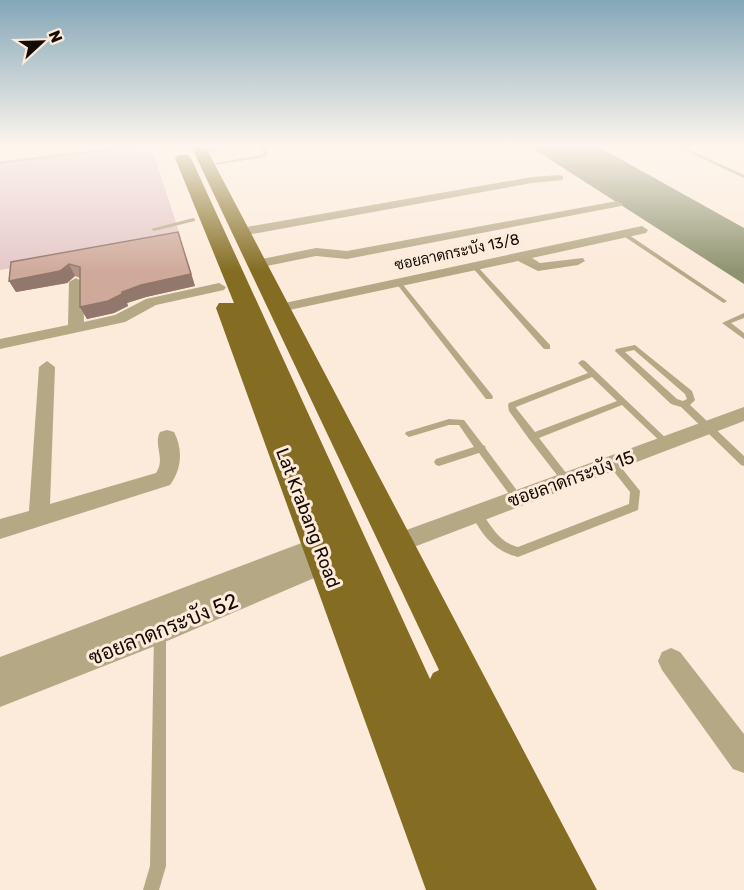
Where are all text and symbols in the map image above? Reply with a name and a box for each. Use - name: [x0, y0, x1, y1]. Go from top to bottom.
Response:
- north arrow: [12, 12, 72, 72]
- text: N: [44, 28, 66, 45]
- street label: ซอยลาดกระบัง 13/8: [393, 230, 521, 274]
- street label: Lat Krabang Road: [271, 445, 345, 591]
- street label: ซอยลาดกระบัง 15: [505, 446, 637, 512]
- street label: ซอยลาดกระบัง 52: [85, 588, 241, 670]

